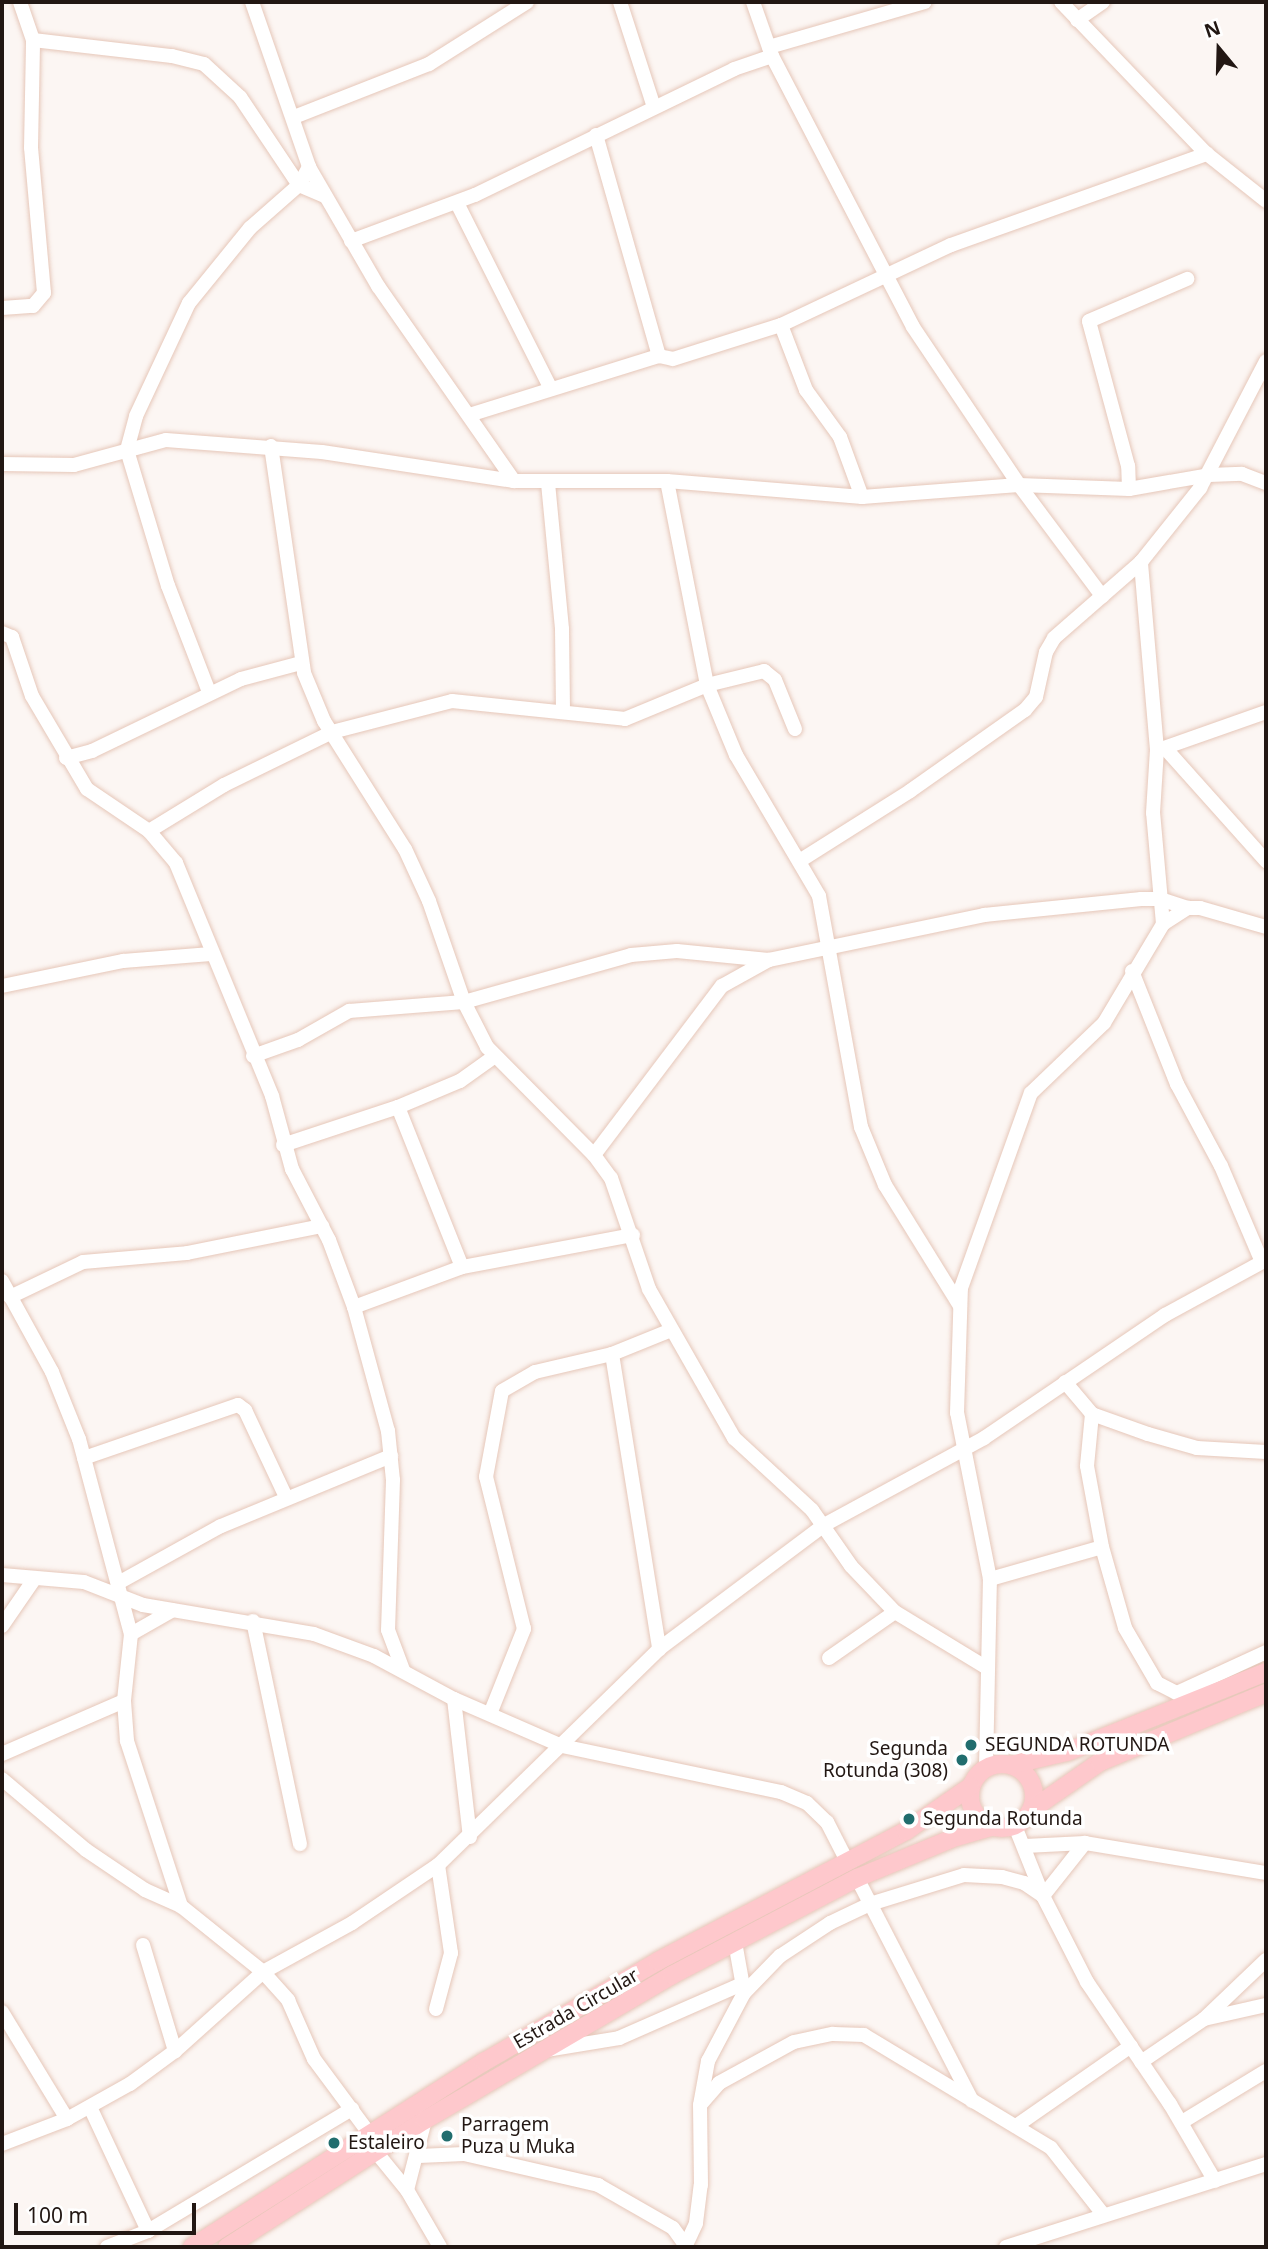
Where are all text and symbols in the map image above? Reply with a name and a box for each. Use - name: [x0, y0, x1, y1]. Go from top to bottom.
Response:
- north arrow: [1184, 14, 1254, 84]
- text: N: [1201, 14, 1224, 44]
- place label: SEGUNDA ROTUNDA: [985, 1734, 1169, 1756]
- marker: SEGUNDA ROTUNDA: [963, 1737, 979, 1753]
- place label: Segunda Rotunda (308): [823, 1738, 948, 1782]
- marker: Segunda Rotunda (308): [954, 1752, 970, 1768]
- place label: Segunda Rotunda: [923, 1808, 1083, 1830]
- marker: Segunda Rotunda: [901, 1811, 917, 1827]
- street label: Estrada Circular: [509, 1964, 643, 2054]
- place label: Parragem Puza u Muka: [461, 2114, 575, 2158]
- marker: Parragem Puza u Muka: [439, 2128, 455, 2144]
- place label: Estaleiro: [348, 2132, 425, 2154]
- marker: Estaleiro: [326, 2135, 342, 2151]
- scale bar: [18, 2190, 200, 2234]
- text: 100 m: [27, 2201, 88, 2229]

